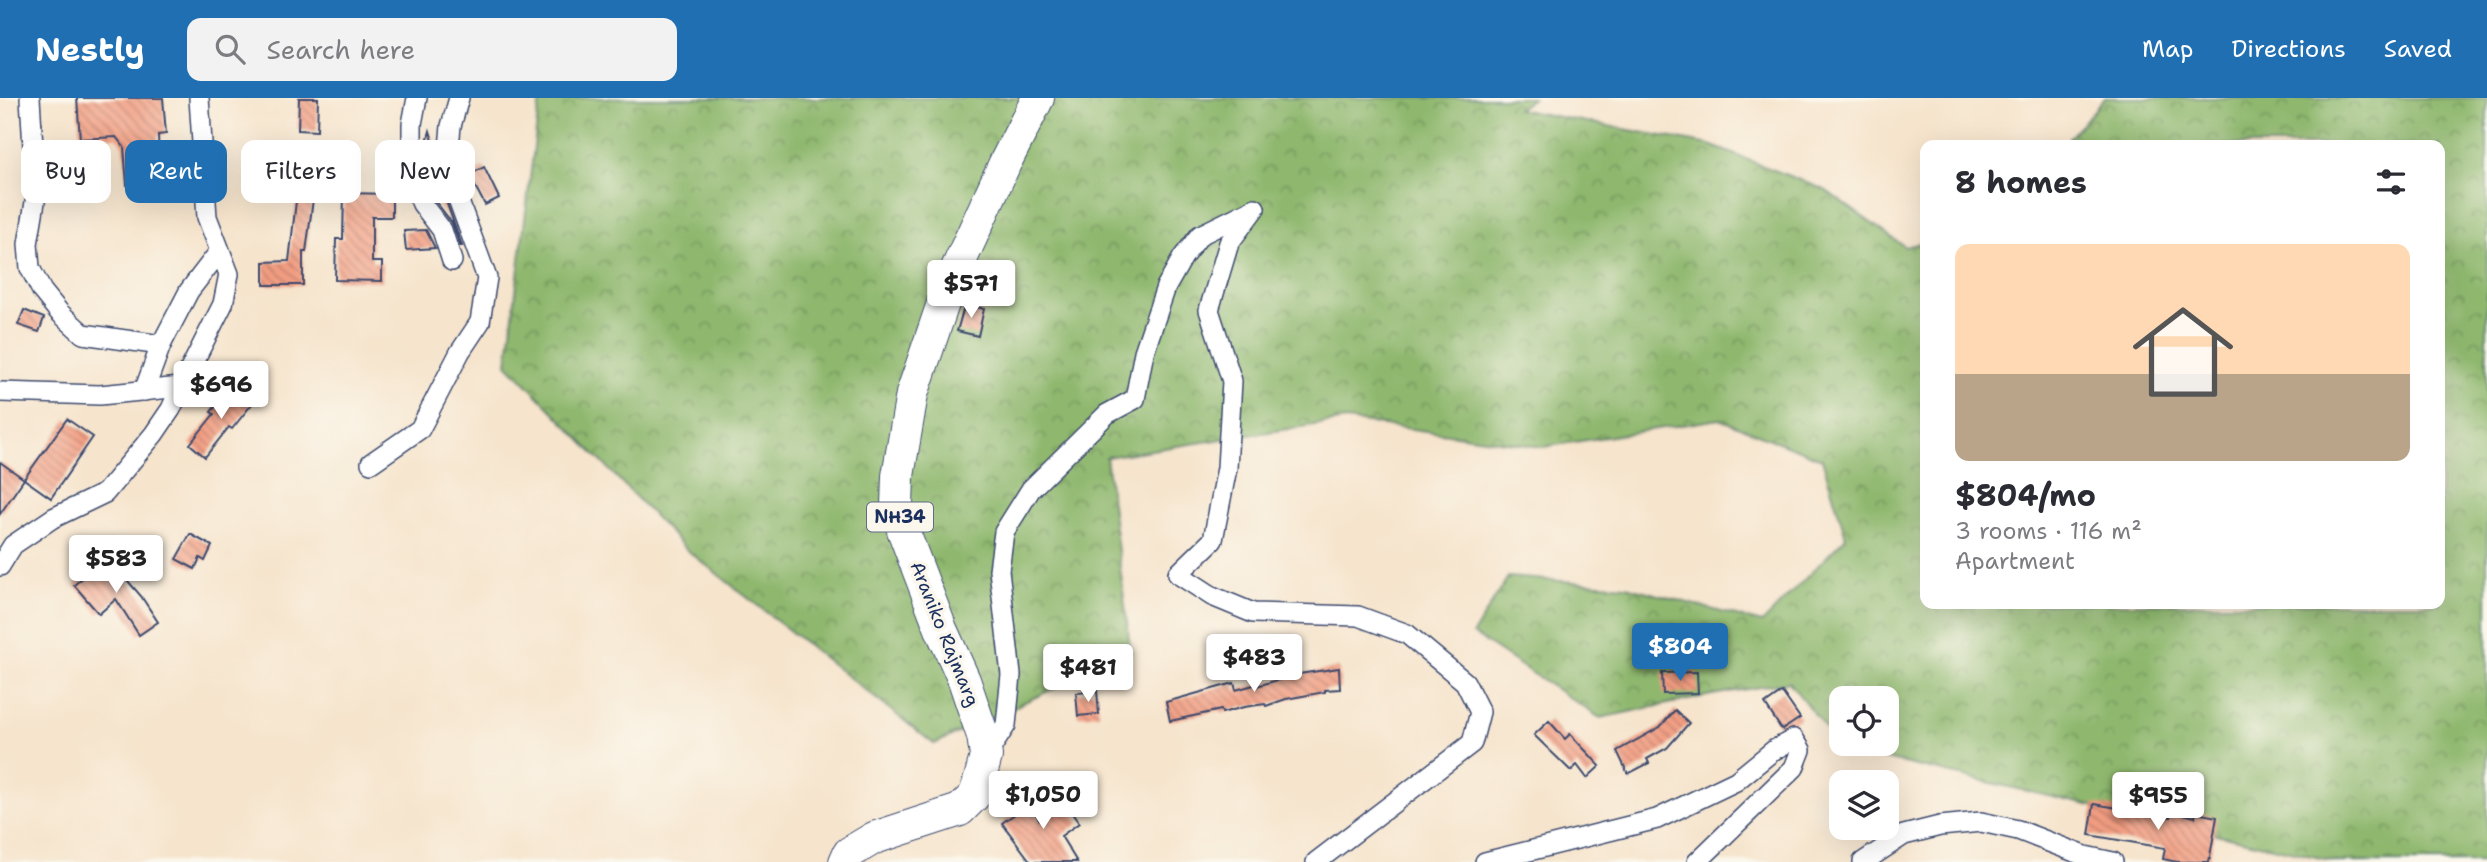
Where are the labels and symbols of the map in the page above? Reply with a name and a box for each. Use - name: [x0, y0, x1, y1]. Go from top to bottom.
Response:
- pin: $571: [930, 260, 1012, 320]
- pin: $696: [180, 362, 262, 421]
- road number: NH34: [867, 502, 933, 531]
- pin: $583: [75, 536, 157, 595]
- street label: Araniko Rajmarg: [904, 558, 986, 710]
- pin: $804: [1639, 624, 1721, 683]
- pin: $483: [1213, 634, 1295, 694]
- pin: $481: [1047, 644, 1129, 704]
- pin: $1,050: [986, 772, 1100, 831]
- pin: $955: [2117, 772, 2199, 832]

